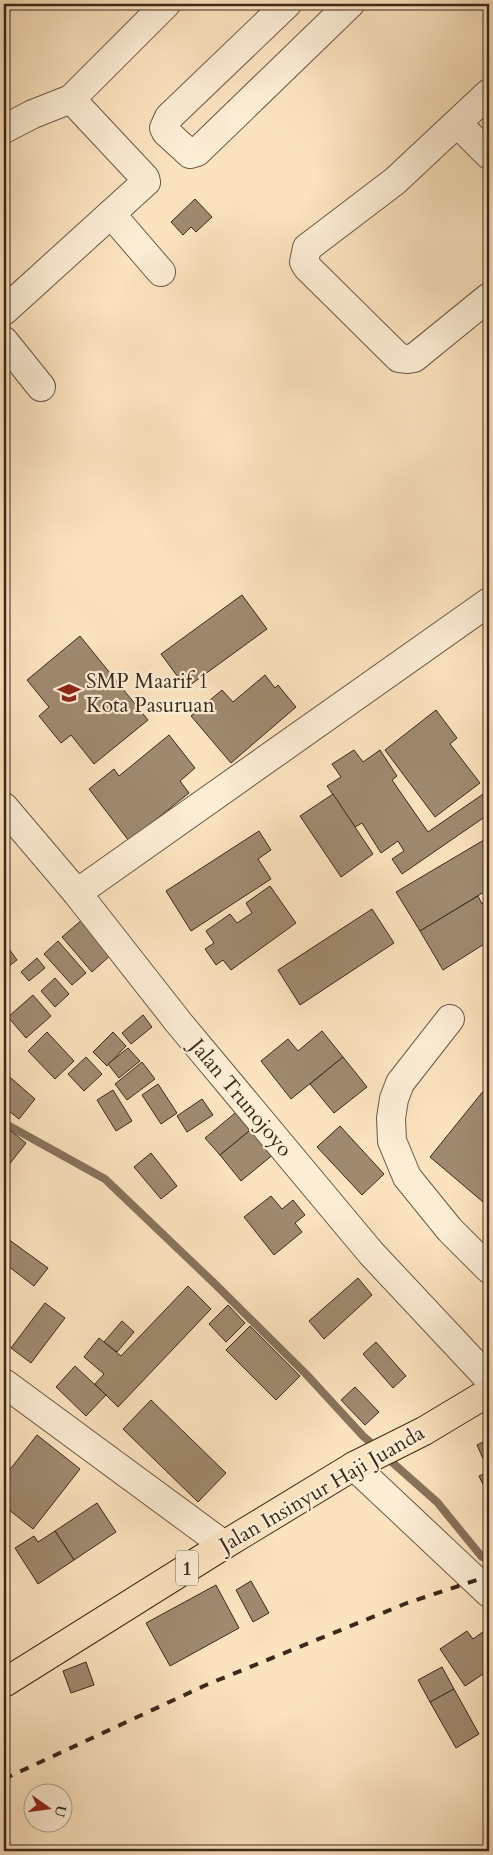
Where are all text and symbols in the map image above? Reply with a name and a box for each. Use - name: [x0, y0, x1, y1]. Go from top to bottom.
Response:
- place label: SMP Maarif 1 Kota Pasuruan: [86, 667, 215, 720]
- school or university icon: SMP Maarif 1 Kota Pasuruan: [56, 680, 82, 706]
- street label: Jalan Trunojoyo: [181, 1031, 299, 1163]
- street label: Jalan Insinyur Haji Juanda: [212, 1418, 430, 1561]
- road number: 1: [176, 1550, 198, 1586]
- north arrow: [22, 1782, 72, 1832]
- text: U: [49, 1803, 71, 1819]

